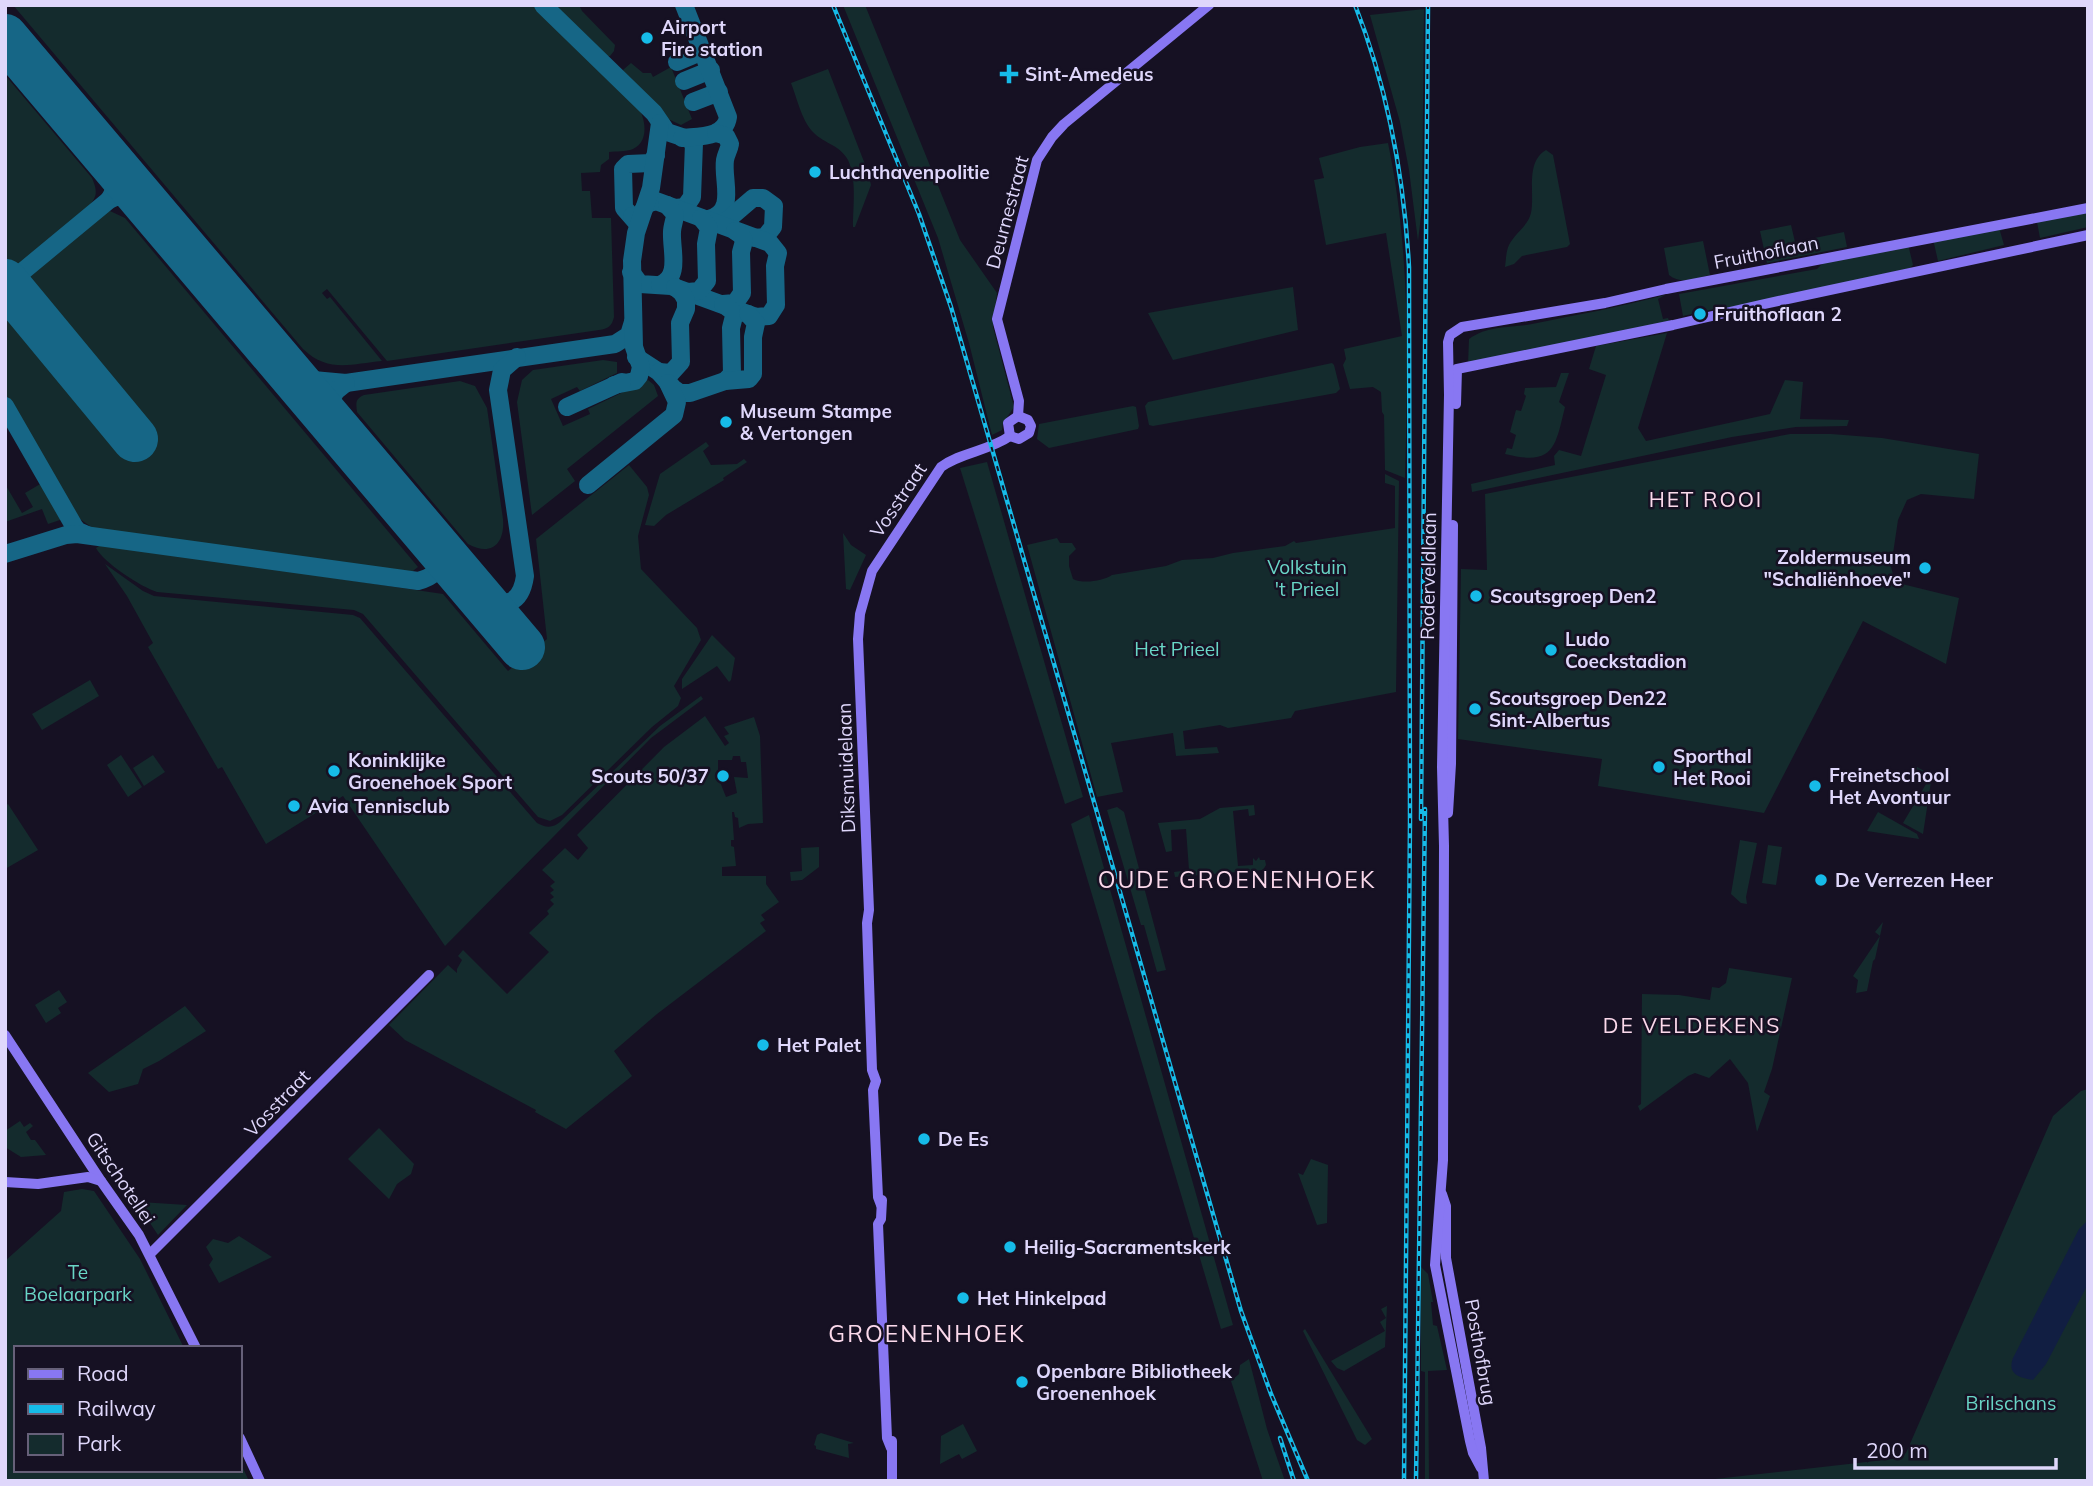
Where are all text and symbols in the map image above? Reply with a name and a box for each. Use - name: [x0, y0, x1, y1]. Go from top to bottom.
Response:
- place label: Airport Fire station: [661, 15, 763, 61]
- marker: Airport Fire station: [639, 30, 655, 46]
- place label: Sint-Amedeus: [1025, 62, 1154, 86]
- marker: Sint-Amedeus: [999, 64, 1019, 84]
- street label: Deurnestraat: [980, 152, 1034, 271]
- place label: Luchthavenpolitie: [829, 160, 990, 184]
- marker: Luchthavenpolitie: [807, 164, 823, 180]
- street label: Fruithoflaan: [1712, 230, 1820, 274]
- place label: Fruithoflaan 2: [1714, 302, 1842, 326]
- marker: Fruithoflaan 2: [1692, 306, 1708, 322]
- place label: Museum Stampe & Vertongen: [740, 399, 892, 445]
- marker: Museum Stampe & Vertongen: [718, 414, 734, 430]
- street label: Vosstraat: [864, 458, 932, 542]
- district label: HET ROOI: [1649, 486, 1763, 512]
- street label: Roderveldlaan: [1415, 512, 1441, 640]
- place label: Zoldermuseum "Schaliënhoeve": [1764, 545, 1911, 591]
- park label: Volkstuin 't Prieel: [1267, 555, 1347, 601]
- marker: Zoldermuseum "Schaliënhoeve": [1917, 560, 1933, 576]
- place label: Scoutsgroep Den2: [1490, 584, 1656, 608]
- marker: Scoutsgroep Den2: [1468, 588, 1484, 604]
- place label: Ludo Coeckstadion: [1565, 627, 1687, 673]
- park label: Het Prieel: [1134, 637, 1220, 661]
- marker: Ludo Coeckstadion: [1543, 642, 1559, 658]
- place label: Scoutsgroep Den22 Sint-Albertus: [1489, 686, 1667, 732]
- marker: Scoutsgroep Den22 Sint-Albertus: [1467, 701, 1483, 717]
- street label: Diksmuidelaan: [832, 703, 860, 833]
- place label: Sporthal Het Rooi: [1673, 744, 1752, 790]
- place label: Koninklijke Groenehoek Sport: [348, 748, 512, 794]
- marker: Sporthal Het Rooi: [1651, 759, 1667, 775]
- marker: Koninklijke Groenehoek Sport: [326, 763, 342, 779]
- place label: Freinetschool Het Avontuur: [1829, 763, 1951, 809]
- place label: Scouts 50/37: [591, 764, 709, 788]
- marker: Scouts 50/37: [715, 768, 731, 784]
- marker: Freinetschool Het Avontuur: [1807, 778, 1823, 794]
- place label: Avia Tennisclub: [308, 794, 450, 818]
- marker: Avia Tennisclub: [286, 798, 302, 814]
- district label: OUDE GROENENHOEK: [1098, 865, 1376, 894]
- place label: De Verrezen Heer: [1835, 868, 1993, 892]
- marker: De Verrezen Heer: [1813, 872, 1829, 888]
- district label: DE VELDEKENS: [1603, 1012, 1781, 1038]
- place label: Het Palet: [777, 1033, 861, 1057]
- marker: Het Palet: [755, 1037, 771, 1053]
- street label: Vosstraat: [239, 1064, 315, 1142]
- street label: Gitschotellei: [81, 1127, 161, 1229]
- place label: De Es: [938, 1127, 989, 1151]
- marker: De Es: [916, 1131, 932, 1147]
- place label: Heilig-Sacramentskerk: [1024, 1235, 1231, 1259]
- marker: Heilig-Sacramentskerk: [1002, 1239, 1018, 1255]
- park label: Te Boelaarpark: [24, 1260, 132, 1306]
- place label: Het Hinkelpad: [977, 1286, 1107, 1310]
- marker: Het Hinkelpad: [955, 1290, 971, 1306]
- street label: Posthofbrug: [1460, 1297, 1502, 1407]
- district label: GROENENHOEK: [828, 1319, 1026, 1348]
- legend: [14, 1346, 242, 1472]
- place label: Openbare Bibliotheek Groenenhoek: [1036, 1359, 1232, 1405]
- text: Road: [77, 1360, 128, 1386]
- marker: Openbare Bibliotheek Groenenhoek: [1014, 1374, 1030, 1390]
- park label: Brilschans: [1966, 1391, 2056, 1415]
- text: Railway: [77, 1395, 156, 1421]
- scale bar: [1855, 1426, 2056, 1470]
- text: Park: [77, 1430, 121, 1456]
- text: 200 m: [1866, 1437, 1928, 1463]

